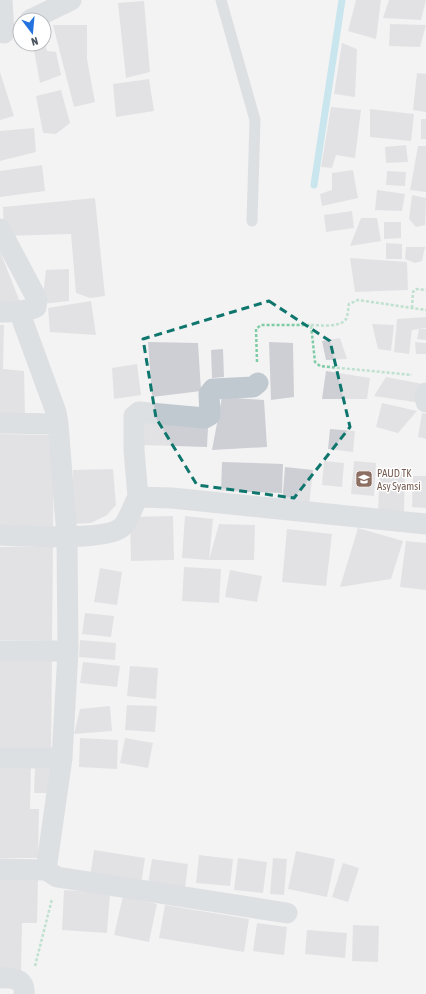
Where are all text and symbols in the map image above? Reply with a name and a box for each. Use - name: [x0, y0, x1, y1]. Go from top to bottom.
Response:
- north arrow: [12, 12, 52, 52]
- text: N: [30, 35, 40, 48]
- place label: PAUD TK Asy Syamsi: [377, 467, 421, 492]
- school or university icon: PAUD TK Asy Syamsi: [354, 469, 374, 489]

